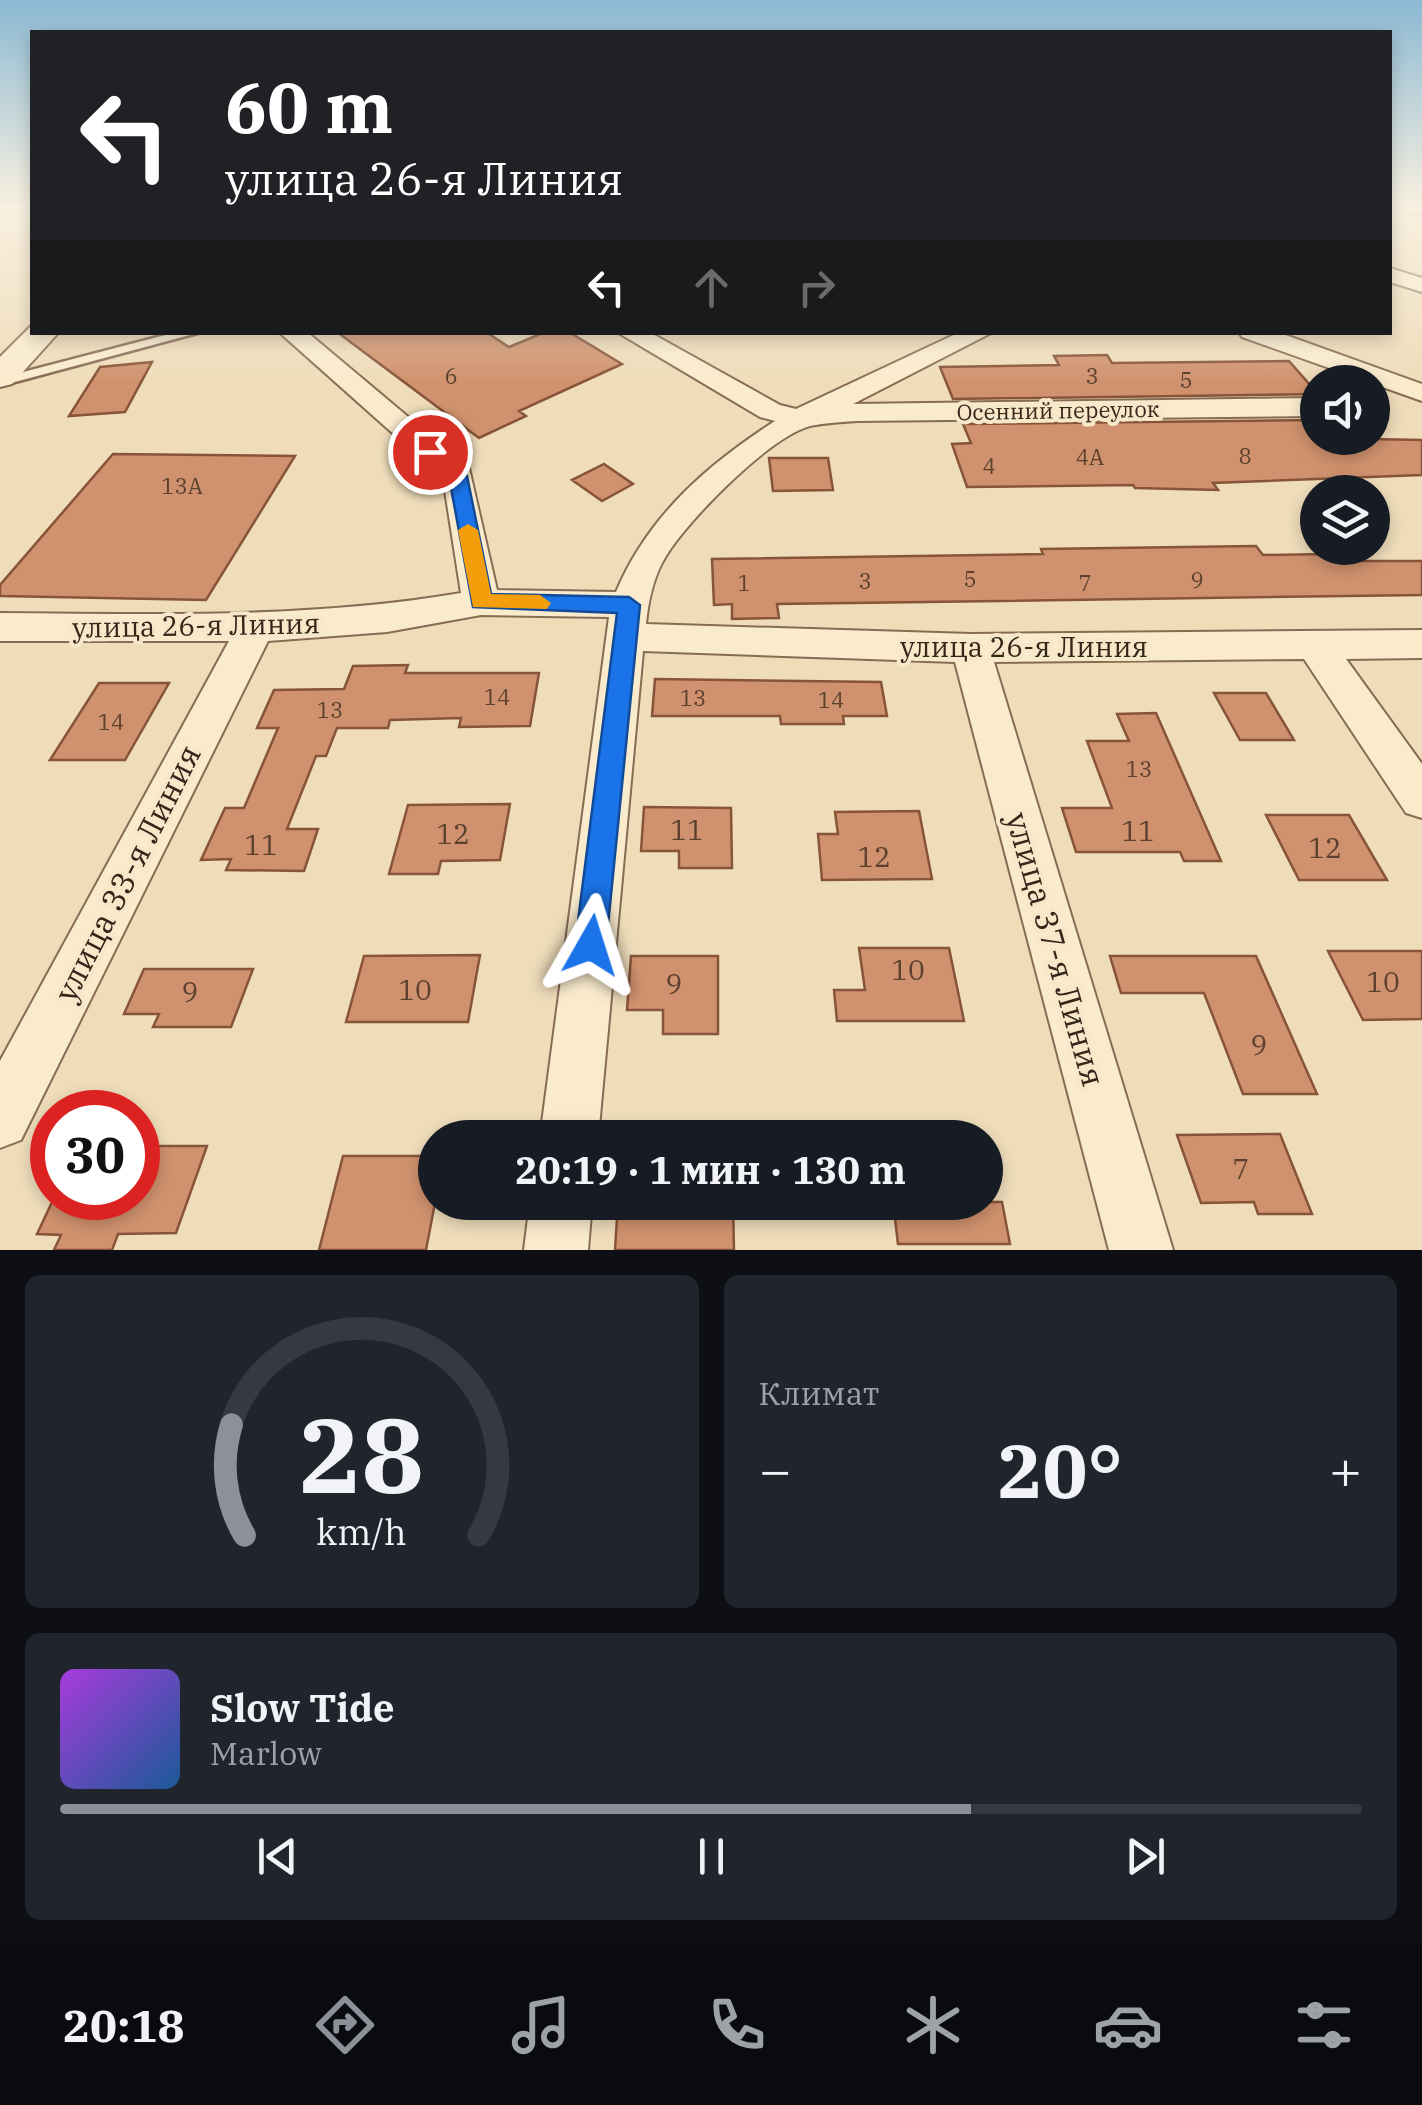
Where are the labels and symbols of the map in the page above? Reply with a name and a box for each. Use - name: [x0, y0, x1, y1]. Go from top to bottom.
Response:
- house number: 6: [444, 361, 458, 390]
- house number: 3: [1085, 361, 1099, 390]
- house number: 5: [1179, 365, 1193, 394]
- street label: Осенний переулок: [956, 394, 1160, 426]
- pin: [388, 410, 473, 495]
- house number: 8: [1238, 441, 1252, 470]
- house number: 4А: [1076, 442, 1104, 471]
- house number: 4: [982, 451, 996, 480]
- house number: 13А: [161, 471, 203, 500]
- house number: 5: [963, 564, 977, 593]
- house number: 9: [1190, 565, 1204, 594]
- house number: 3: [858, 566, 872, 595]
- house number: 1: [737, 568, 751, 597]
- house number: 7: [1078, 568, 1092, 597]
- street label: улица 26-я Линия: [72, 604, 320, 646]
- street label: улица 26-я Линия: [900, 628, 1148, 665]
- house number: 14: [484, 682, 510, 711]
- house number: 13: [680, 683, 706, 712]
- house number: 14: [818, 685, 844, 714]
- house number: 13: [317, 695, 343, 724]
- house number: 14: [98, 707, 124, 736]
- street label: улица 33-я Линия: [44, 737, 210, 1009]
- house number: 13: [1126, 754, 1152, 783]
- street label: улица 37-я Линия: [997, 807, 1115, 1091]
- house number: 11: [670, 811, 704, 848]
- house number: 11: [1121, 812, 1155, 849]
- house number: 12: [436, 815, 470, 852]
- house number: 11: [244, 826, 278, 863]
- house number: 12: [1308, 829, 1342, 866]
- house number: 12: [857, 838, 891, 875]
- position arrow: [539, 893, 643, 997]
- house number: 10: [891, 951, 925, 988]
- house number: 10: [1366, 963, 1400, 1000]
- house number: 9: [666, 965, 682, 1002]
- house number: 10: [398, 971, 432, 1008]
- house number: 9: [182, 973, 198, 1010]
- house number: 9: [1251, 1026, 1267, 1063]
- speed limit sign: 30: [30, 1090, 160, 1220]
- house number: 7: [1233, 1150, 1249, 1187]

